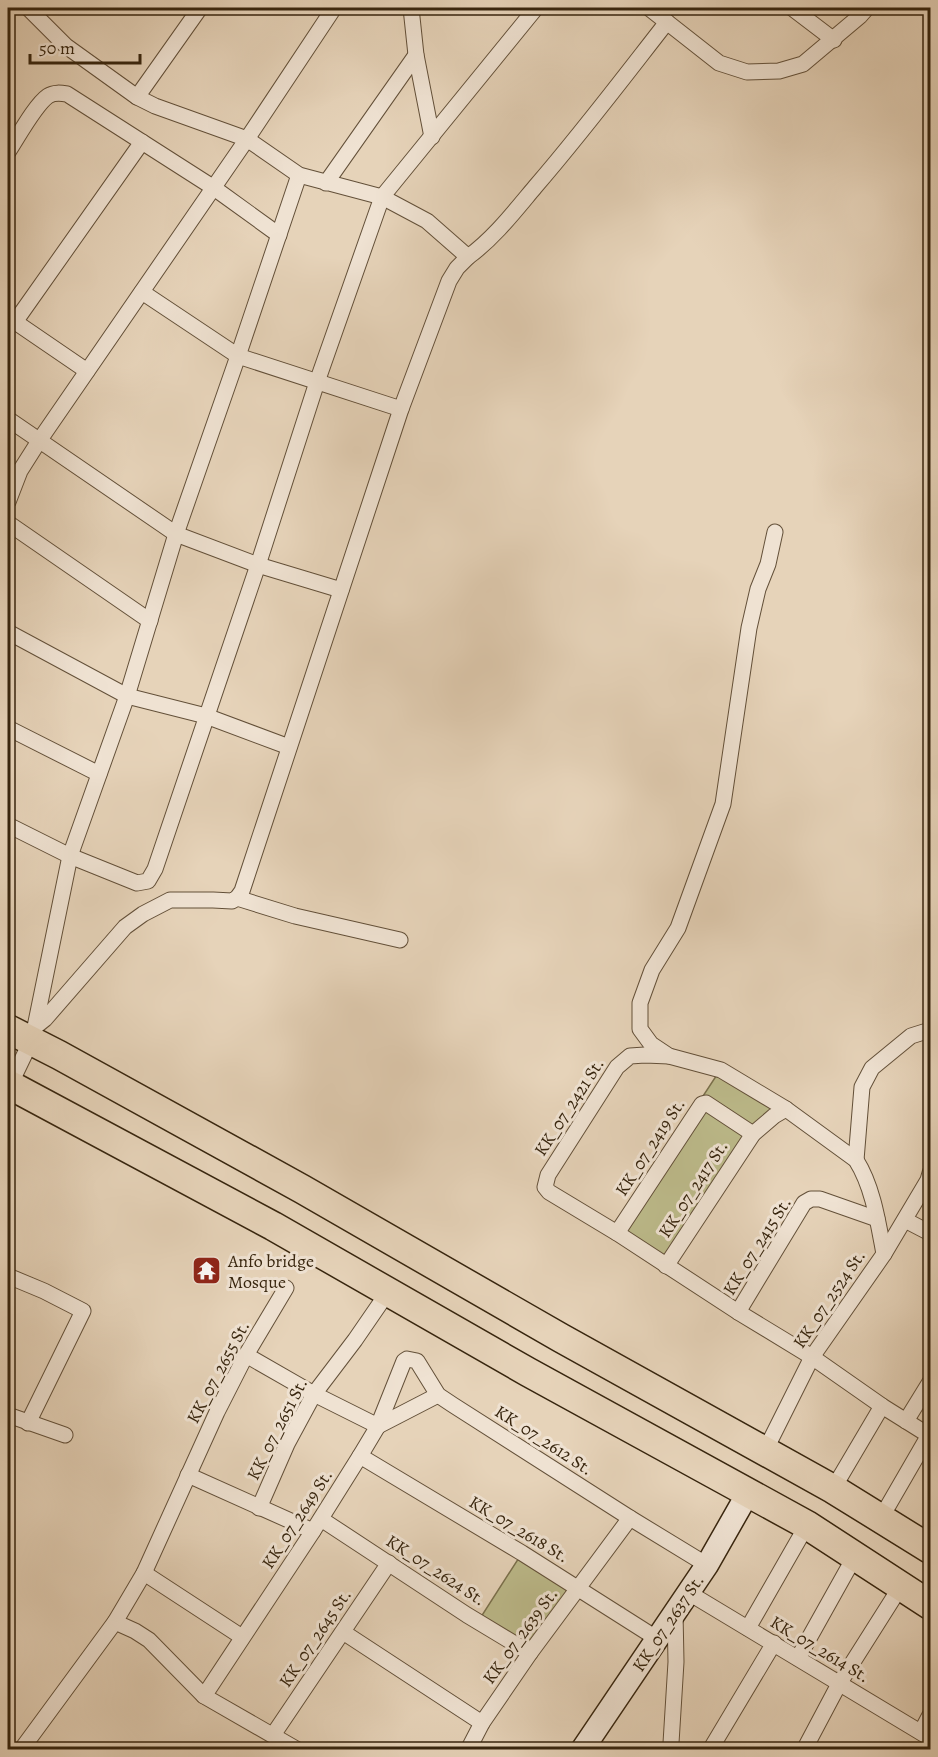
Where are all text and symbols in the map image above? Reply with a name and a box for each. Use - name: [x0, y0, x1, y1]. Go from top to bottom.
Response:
- scale bar: [30, 27, 140, 65]
- text: 50 m: [39, 36, 75, 60]
- street label: KK_07_2421 St.: [528, 1053, 610, 1161]
- street label: KK_07_2419 St.: [609, 1094, 691, 1200]
- street label: KK_07_2417 St.: [653, 1136, 733, 1242]
- street label: KK_07_2415 St.: [717, 1192, 797, 1300]
- street label: KK_07_2524 St.: [787, 1245, 871, 1353]
- place label: Anfo bridge Mosque: [227, 1249, 314, 1294]
- temple icon: Anfo bridge Mosque: [191, 1255, 223, 1287]
- street label: KK_07_2655 St.: [181, 1316, 255, 1428]
- street label: KK_07_2651 St.: [241, 1374, 313, 1484]
- street label: KK_07_2612 St.: [490, 1399, 598, 1481]
- street label: KK_07_2649 St.: [256, 1465, 338, 1573]
- street label: KK_07_2618 St.: [465, 1490, 573, 1568]
- street label: KK_07_2624 St.: [382, 1529, 490, 1611]
- street label: KK_07_2637 St.: [627, 1570, 709, 1676]
- street label: KK_07_2639 St.: [477, 1583, 563, 1689]
- street label: KK_07_2645 St.: [273, 1584, 357, 1692]
- street label: KK_07_2614 St.: [766, 1610, 874, 1688]

